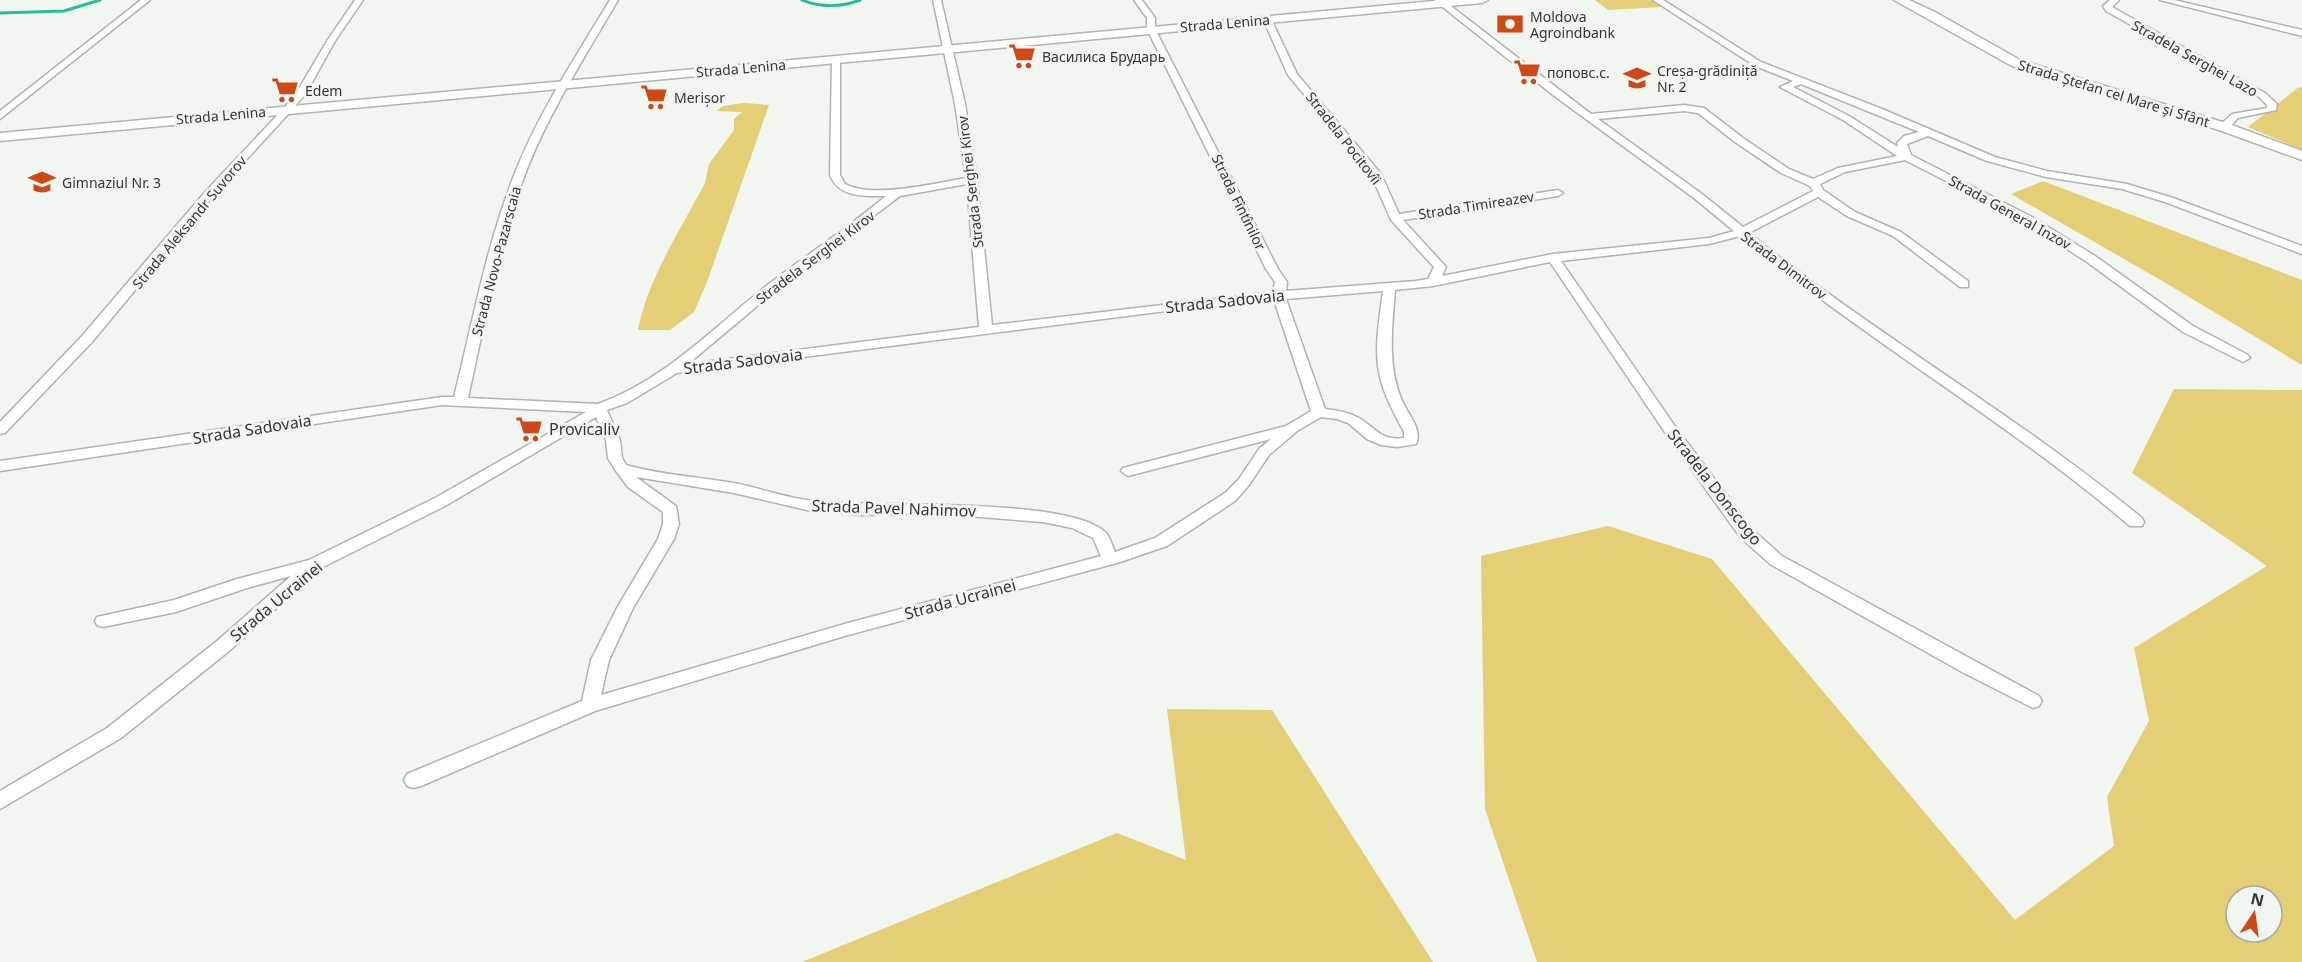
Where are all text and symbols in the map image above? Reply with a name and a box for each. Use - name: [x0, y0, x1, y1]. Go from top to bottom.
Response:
- place label: Moldova Agroindbank: [1530, 7, 1616, 42]
- bank icon: Moldova Agroindbank: [1495, 9, 1525, 39]
- street label: Strada Lenina: [1179, 10, 1271, 36]
- street label: Stradela Serghei Lazo: [2128, 15, 2262, 101]
- supermarket icon: Василиса Брударь: [1007, 41, 1037, 71]
- place label: Василиса Брударь: [1042, 47, 1165, 66]
- street label: Strada Lenina: [695, 55, 787, 81]
- street label: Strada Ștefan cel Mare și Sfânt: [2016, 55, 2212, 131]
- supermarket icon: поповс.с.: [1512, 57, 1542, 87]
- place label: Creșa-grădiniță Nr. 2: [1657, 61, 1758, 96]
- place label: поповс.с.: [1547, 63, 1610, 82]
- school or university icon: Creșa-grădiniță Nr. 2: [1622, 63, 1652, 93]
- supermarket icon: Edem: [270, 75, 300, 105]
- place label: Edem: [305, 81, 342, 100]
- supermarket icon: Merișor: [639, 82, 669, 112]
- place label: Merișor: [674, 88, 725, 107]
- street label: Stradela Pocitovîi: [1302, 88, 1386, 188]
- street label: Strada Lenina: [175, 102, 267, 128]
- street label: Strada Serghei Kirov: [952, 114, 988, 249]
- street label: Strada Aleksandr Suvorov: [128, 151, 251, 292]
- street label: Strada Fîntînilor: [1208, 151, 1271, 253]
- school or university icon: Gimnaziul Nr. 3: [27, 167, 57, 197]
- street label: Strada General Inzov: [1946, 171, 2075, 254]
- place label: Gimnaziul Nr. 3: [62, 173, 161, 192]
- street label: Strada Novo-Pazarscaia: [467, 184, 525, 338]
- street label: Strada Timireazev: [1417, 186, 1536, 224]
- street label: Stradela Serghei Kirov: [752, 205, 879, 308]
- street label: Strada Dimitrov: [1737, 227, 1831, 304]
- street label: Strada Sadovaia: [1164, 284, 1286, 318]
- street label: Strada Sadovaia: [682, 343, 804, 379]
- street label: Strada Sadovaia: [191, 409, 313, 449]
- supermarket icon: Provicaliv: [514, 414, 544, 444]
- place label: Provicaliv: [549, 418, 620, 440]
- street label: Stradela Donscogo: [1663, 424, 1767, 550]
- street label: Strada Pavel Nahimov: [811, 494, 977, 522]
- street label: Strada Ucrainei: [225, 556, 327, 646]
- street label: Strada Ucrainei: [902, 574, 1018, 624]
- north arrow: [2224, 884, 2284, 944]
- text: N: [2249, 887, 2266, 912]

